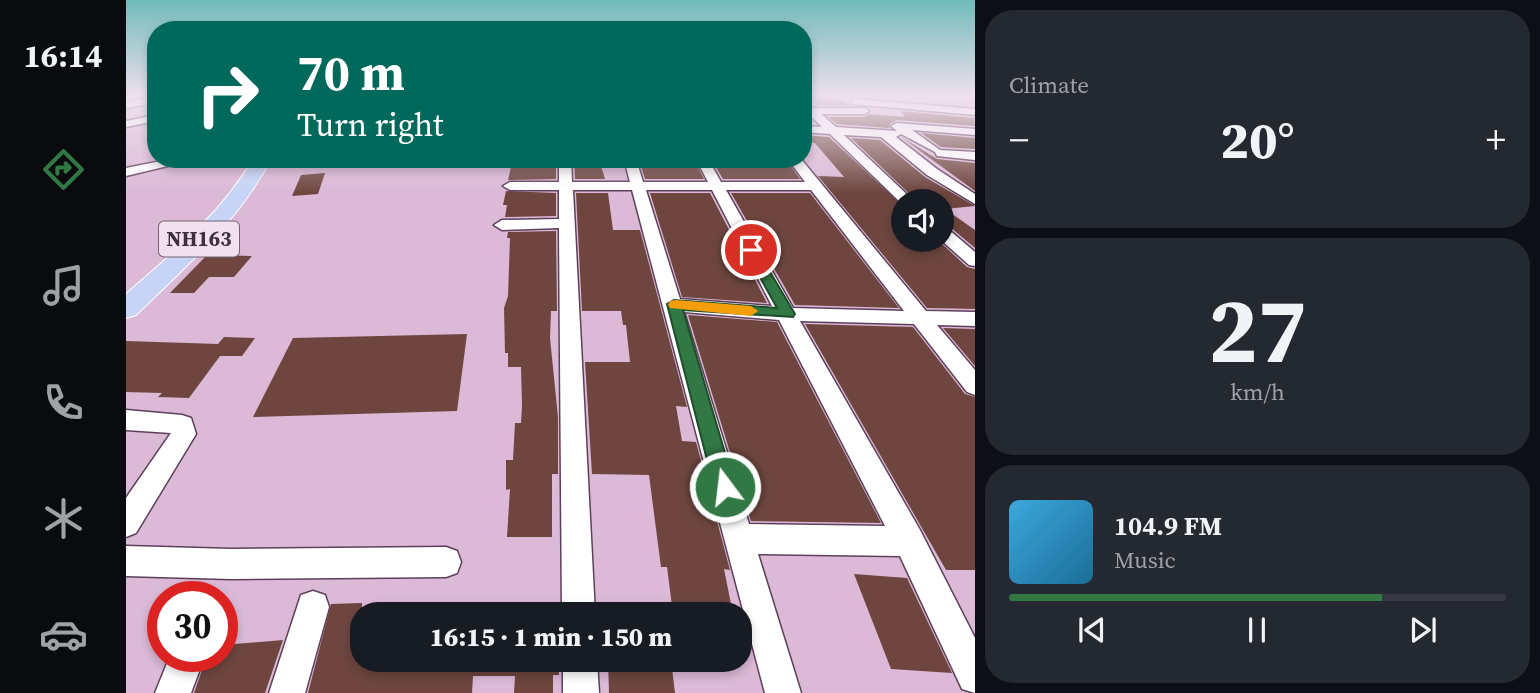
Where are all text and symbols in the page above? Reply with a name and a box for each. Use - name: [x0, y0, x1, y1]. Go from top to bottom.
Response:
- text: 16:14: [24, 34, 102, 78]
- text: 70 m: [297, 39, 405, 106]
- icon: right: [182, 49, 273, 140]
- text: Climate: [1009, 69, 1089, 101]
- text: Turn right: [297, 103, 443, 147]
- text: 20°: [1220, 104, 1295, 175]
- text: −: [1009, 114, 1029, 166]
- text: +: [1486, 114, 1506, 166]
- icon: directions: [39, 145, 88, 194]
- map controls: [891, 189, 954, 252]
- button: sound: [891, 189, 954, 252]
- pin: [721, 220, 781, 280]
- road number: NH163: [159, 222, 239, 256]
- icon: arrive: [732, 231, 770, 269]
- icon: music: [39, 261, 88, 310]
- text: 27: [1208, 268, 1307, 392]
- text: km/h: [1230, 376, 1285, 408]
- icon: phone: [39, 378, 88, 427]
- position arrow: [688, 450, 762, 524]
- icon: climate: [39, 494, 88, 543]
- text: 104.9 FM: [1114, 508, 1222, 544]
- text: Music: [1114, 544, 1176, 576]
- speed limit sign: 30: [147, 581, 238, 672]
- icon: car: [39, 610, 88, 659]
- icon: previous: [1073, 611, 1111, 649]
- icon: pause: [1238, 611, 1276, 649]
- icon: next: [1404, 611, 1442, 649]
- text: 16:15 · 1 min · 150 m: [430, 619, 672, 655]

